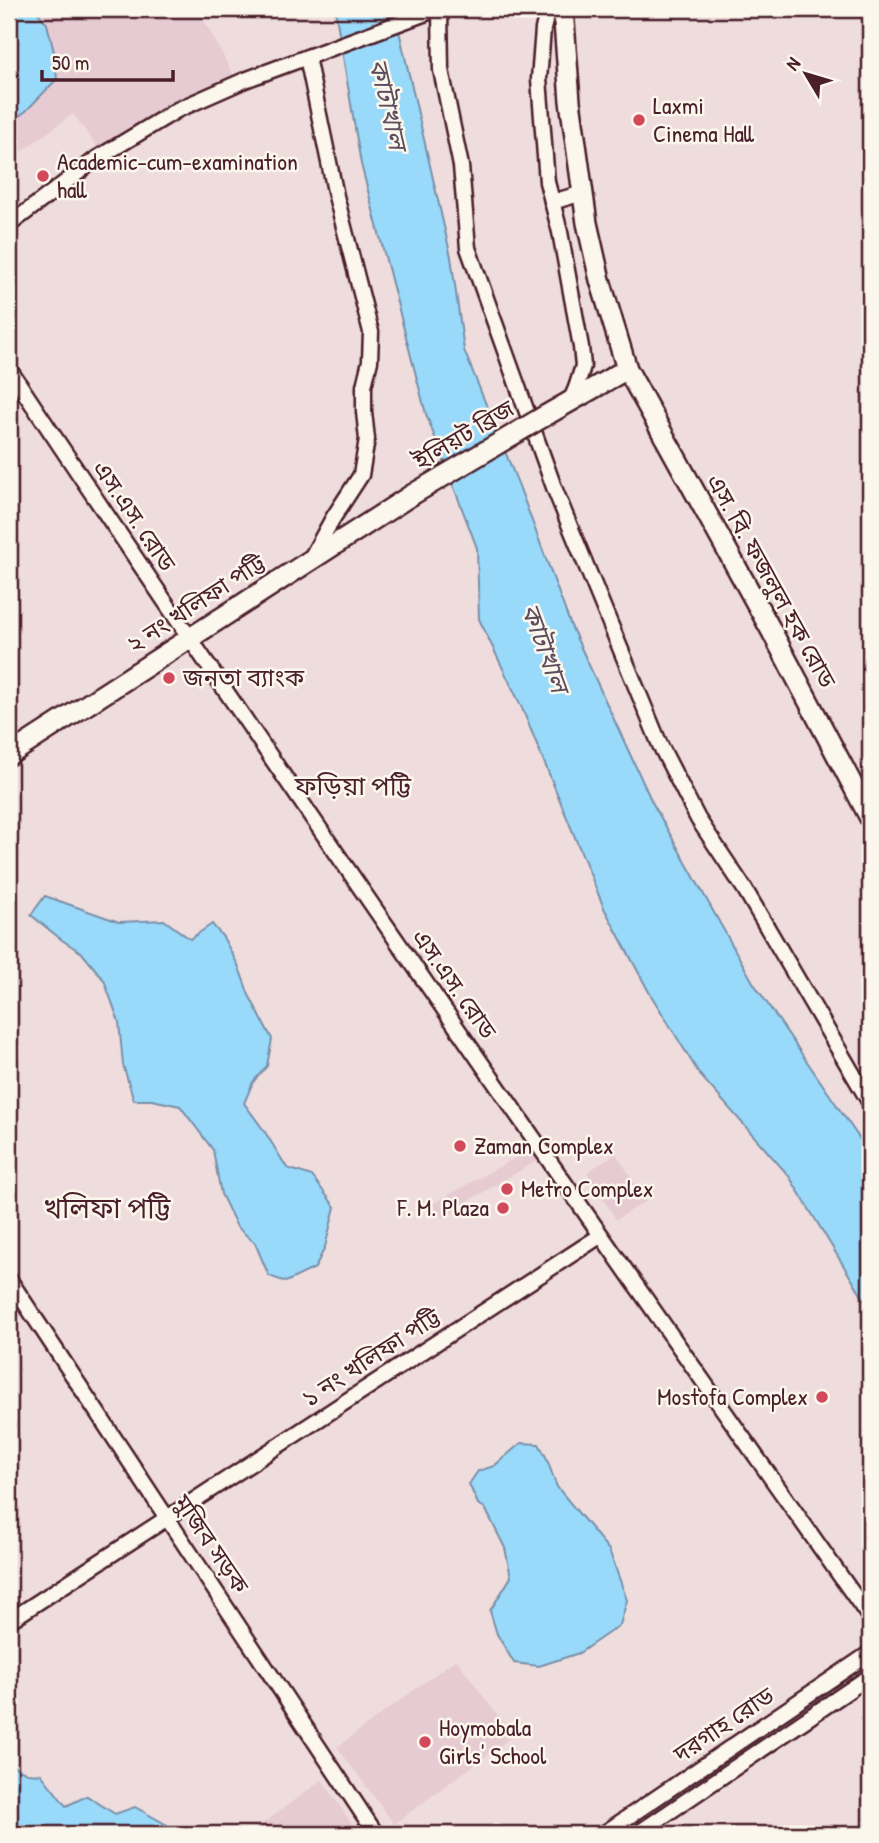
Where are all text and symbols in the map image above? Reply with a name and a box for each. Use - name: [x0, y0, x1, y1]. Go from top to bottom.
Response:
- scale bar: [42, 38, 173, 82]
- north arrow: [770, 38, 840, 108]
- text: 50 m: [52, 48, 89, 77]
- text: N: [779, 52, 806, 76]
- water label: কাটাখাল: [361, 55, 417, 158]
- place label: Laxmi Cinema Hall: [653, 89, 755, 149]
- marker: Laxmi Cinema Hall: [631, 112, 647, 128]
- place label: Academic-cum-examination hall: [57, 145, 298, 205]
- marker: Academic-cum-examination hall: [35, 168, 51, 184]
- street label: ইলিয়ট ব্রিজ: [407, 392, 520, 477]
- street label: এস.এস. রোড: [86, 454, 184, 578]
- street label: এস. বি. ফজলুল হক রোড: [700, 468, 844, 694]
- street label: ২ নং খলিফা পট্টি: [120, 546, 271, 660]
- water label: কাটাখাল: [513, 599, 579, 702]
- place label: জনতা ব্যাংক: [182, 661, 305, 693]
- marker: জনতা ব্যাংক: [161, 670, 177, 686]
- district label: ফড়িয়া পট্টি: [294, 768, 412, 803]
- street label: এস.এস. রোড: [405, 922, 505, 1045]
- place label: Zaman Complex: [474, 1129, 614, 1161]
- marker: Zaman Complex: [452, 1138, 468, 1154]
- place label: Metro Complex: [521, 1172, 654, 1204]
- marker: Metro Complex: [499, 1181, 515, 1197]
- district label: খলিফা পট্টি: [44, 1189, 172, 1227]
- place label: F. M. Plaza: [396, 1191, 489, 1223]
- marker: F. M. Plaza: [495, 1200, 511, 1216]
- street label: ১ নং খলিফা পট্টি: [295, 1300, 446, 1414]
- place label: Mostofa Complex: [657, 1380, 808, 1412]
- marker: Mostofa Complex: [814, 1389, 830, 1405]
- street label: মুজিব সড়ক: [166, 1487, 257, 1600]
- street label: দরগাহ রোড: [666, 1678, 780, 1770]
- place label: Hoymobala Girls' School: [439, 1711, 547, 1771]
- marker: Hoymobala Girls' School: [417, 1734, 433, 1750]

